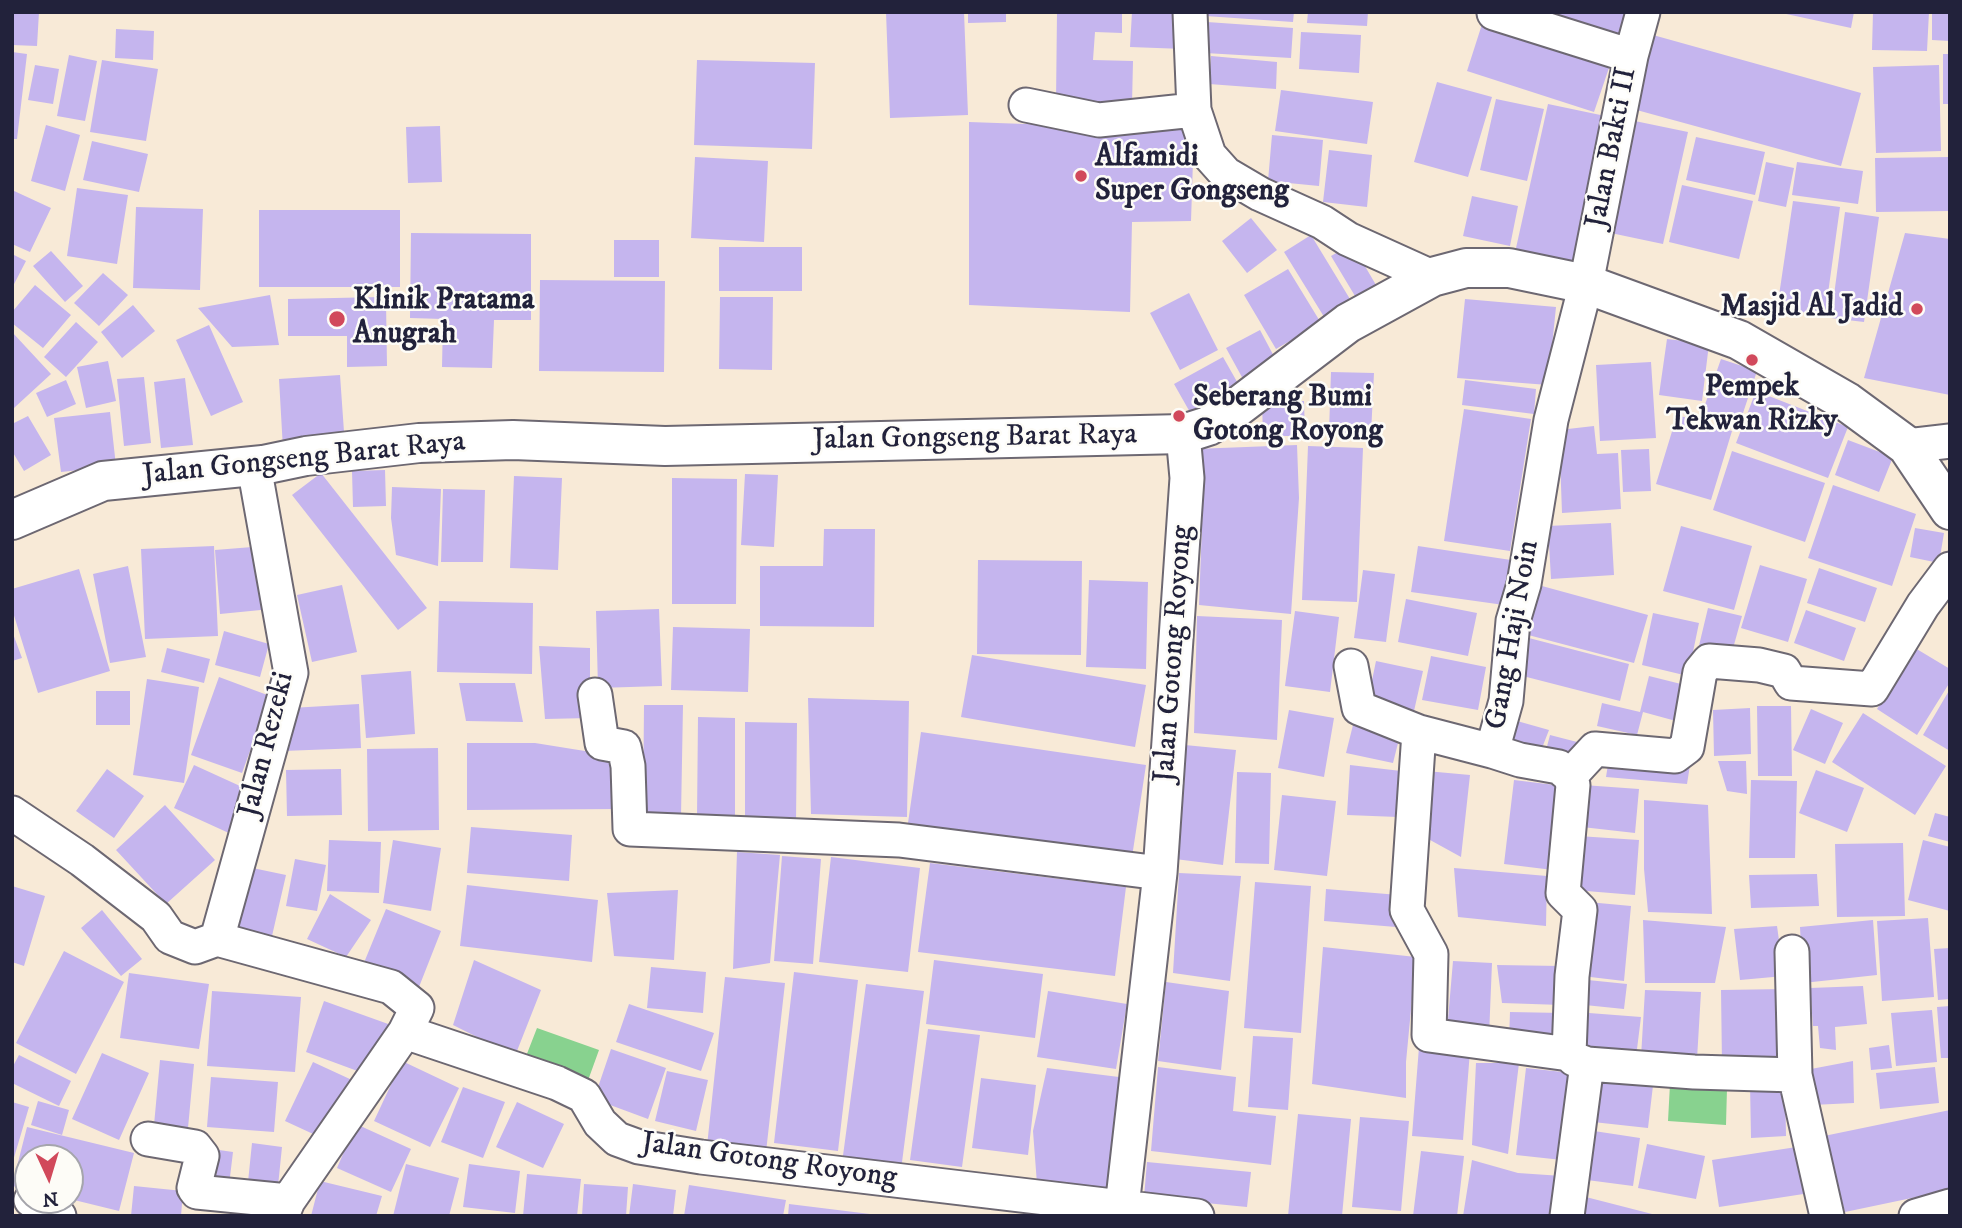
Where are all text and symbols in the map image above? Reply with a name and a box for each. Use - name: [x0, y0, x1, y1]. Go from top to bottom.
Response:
- street label: Jalan Bakti II: [1580, 65, 1646, 231]
- place label: Alfamidi Super Gongseng: [1095, 141, 1289, 212]
- marker: Alfamidi Super Gongseng: [1073, 168, 1089, 184]
- place label: Klinik Pratama Anugrah: [353, 284, 534, 354]
- place label: Masjid Al Jadid: [1720, 291, 1903, 327]
- marker: Masjid Al Jadid: [1909, 301, 1925, 317]
- marker: Klinik Pratama Anugrah: [327, 309, 347, 329]
- marker: Pempek Tekwan Rizky: [1744, 352, 1760, 368]
- place label: Pempek Tekwan Rizky: [1667, 371, 1837, 442]
- place label: Seberang Bumi Gotong Royong: [1193, 381, 1383, 452]
- marker: Seberang Bumi Gotong Royong: [1171, 408, 1187, 424]
- street label: Jalan Gongseng Barat Raya: [813, 418, 1137, 460]
- street label: Jalan Gongseng Barat Raya: [141, 425, 467, 495]
- street label: Jalan Gotong Royong: [1148, 524, 1202, 784]
- street label: Gang Haji Noin: [1480, 537, 1548, 733]
- street label: Jalan Rezeki: [233, 669, 303, 821]
- street label: Jalan Gotong Royong: [639, 1126, 899, 1198]
- north arrow: [14, 1144, 84, 1214]
- text: N: [42, 1186, 59, 1210]

